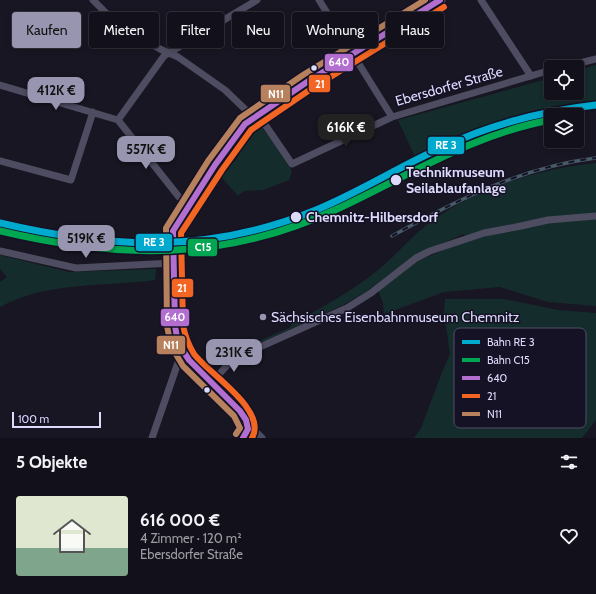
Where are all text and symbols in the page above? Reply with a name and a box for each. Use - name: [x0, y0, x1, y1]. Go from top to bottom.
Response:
- chip: Kaufen: [12, 12, 81, 48]
- chip: Mieten: [89, 12, 159, 48]
- chip: Filter: [167, 12, 224, 48]
- chip: Neu: [232, 12, 284, 48]
- chip: Wohnung: [292, 12, 378, 48]
- chip: Haus: [386, 12, 444, 48]
- line badge: 640: [324, 53, 354, 72]
- text: 640: [329, 55, 350, 69]
- map controls: [544, 60, 584, 148]
- button: locate: [544, 60, 584, 100]
- street label: Ebersdorfer Straße: [393, 62, 505, 110]
- unlabelled marker: [309, 63, 319, 73]
- line badge: 21: [308, 74, 331, 93]
- pin: 412K €: [23, 77, 89, 111]
- text: 21: [315, 77, 325, 91]
- text: 412K €: [36, 82, 76, 98]
- line badge: N11: [260, 84, 291, 103]
- text: N11: [268, 87, 284, 101]
- button: layers: [544, 108, 584, 148]
- pin: 616K €: [313, 114, 379, 148]
- text: 616K €: [327, 119, 365, 135]
- pin: 557K €: [113, 136, 179, 170]
- line badge: RE 3: [427, 136, 465, 155]
- text: RE 3: [435, 138, 457, 152]
- text: 557K €: [126, 141, 166, 157]
- place label: Technikmuseum Seilablaufanlage: [406, 163, 506, 197]
- marker: Technikmuseum Seilablaufanlage: [389, 173, 403, 187]
- place label: Chemnitz-Hilbersdorf: [306, 208, 438, 226]
- marker: Chemnitz-Hilbersdorf: [289, 210, 303, 224]
- pin: 519K €: [53, 225, 119, 259]
- text: 519K €: [67, 230, 105, 246]
- line badge: RE 3: [135, 233, 173, 252]
- text: RE 3: [143, 235, 165, 249]
- line badge: C15: [187, 238, 218, 257]
- text: C15: [195, 240, 211, 254]
- line badge: 21: [171, 278, 194, 298]
- text: 21: [177, 281, 187, 295]
- line badge: 640: [160, 308, 190, 327]
- place label: Sächsisches Eisenbahnmuseum Chemnitz: [271, 308, 520, 326]
- text: 640: [165, 310, 186, 324]
- marker: Sächsisches Eisenbahnmuseum Chemnitz: [258, 312, 268, 322]
- legend: [454, 328, 586, 428]
- line badge: N11: [156, 335, 186, 355]
- text: Bahn RE 3: [487, 335, 535, 349]
- text: N11: [163, 338, 179, 352]
- pin: 231K €: [201, 339, 267, 373]
- text: 231K €: [215, 344, 253, 360]
- text: Bahn C15: [487, 353, 530, 367]
- text: 640: [487, 371, 508, 385]
- unlabelled marker: [202, 385, 212, 395]
- text: 21: [487, 389, 496, 403]
- text: N11: [487, 407, 502, 421]
- scale bar: [12, 410, 101, 429]
- text: 100 m: [18, 412, 49, 426]
- icon: filters: [558, 451, 580, 473]
- text: 5 Objekte: [16, 452, 87, 472]
- text: 616 000 €: [140, 510, 220, 530]
- icon: home: [48, 512, 96, 560]
- icon: heart: [558, 525, 580, 547]
- text: 4 Zimmer · 120 m²: [140, 530, 242, 546]
- text: Ebersdorfer Straße: [140, 546, 243, 562]

